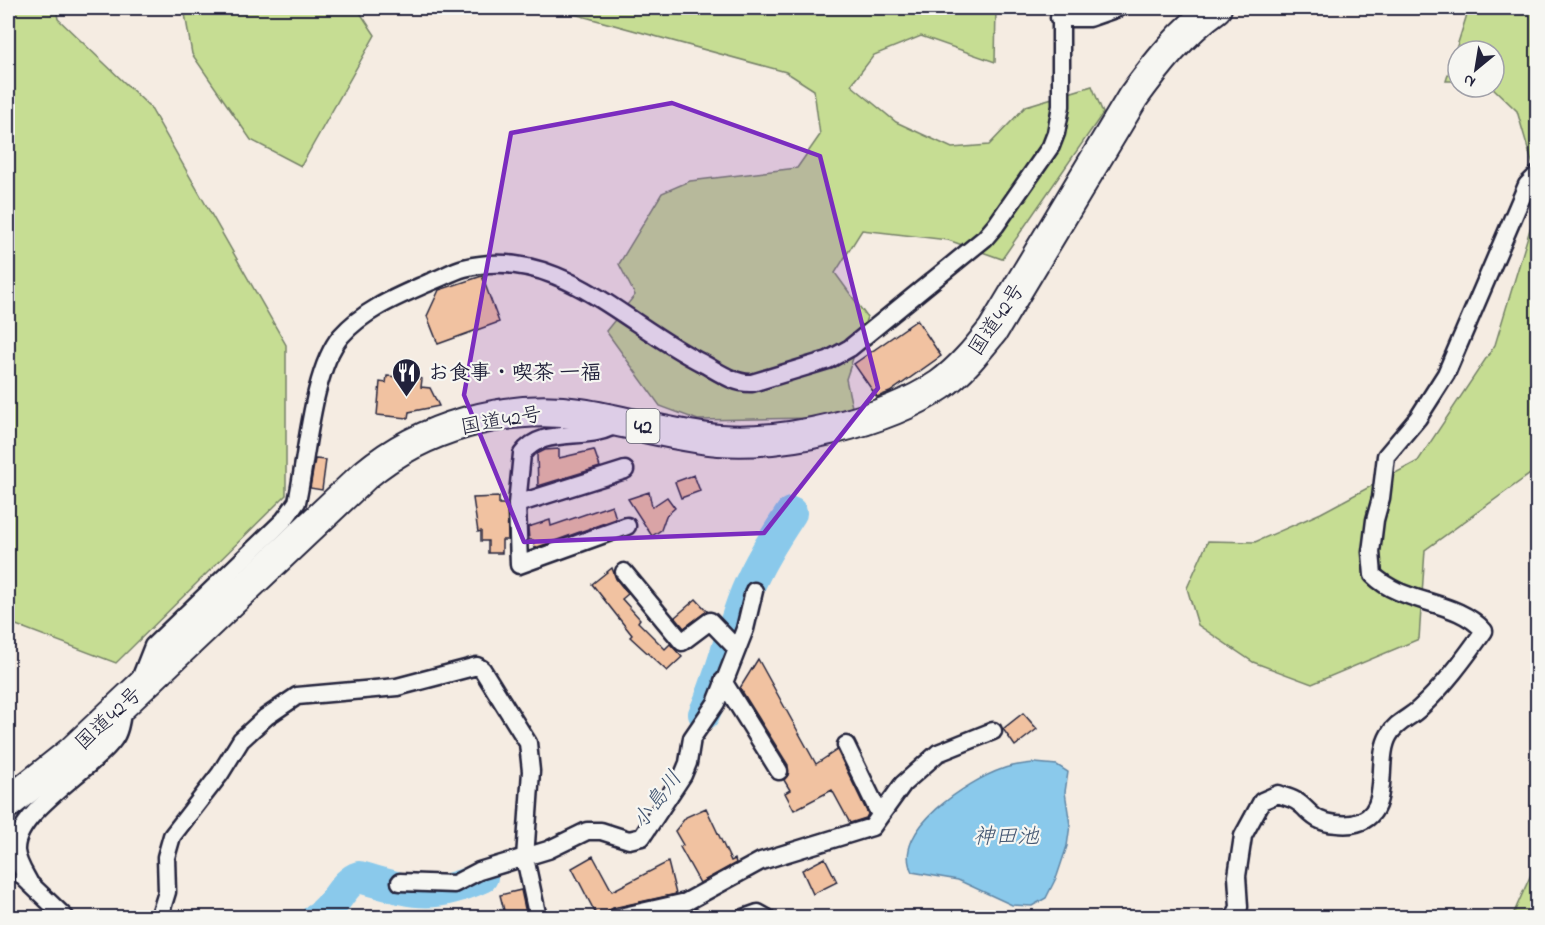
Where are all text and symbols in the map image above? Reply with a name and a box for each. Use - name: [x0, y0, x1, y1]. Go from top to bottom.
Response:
- north arrow: [1446, 39, 1506, 99]
- text: N: [1459, 67, 1480, 93]
- street label: 国道42号: [962, 278, 1033, 363]
- restaurant icon: お食事・喫茶 一福: [391, 356, 423, 398]
- place label: お食事・喫茶 一福: [428, 359, 601, 389]
- street label: 国道42号: [458, 400, 544, 444]
- road number: 42: [626, 409, 660, 443]
- street label: 国道42号: [69, 680, 150, 758]
- water label: 小島川: [626, 765, 691, 837]
- water label: 神田池: [973, 822, 1040, 854]

